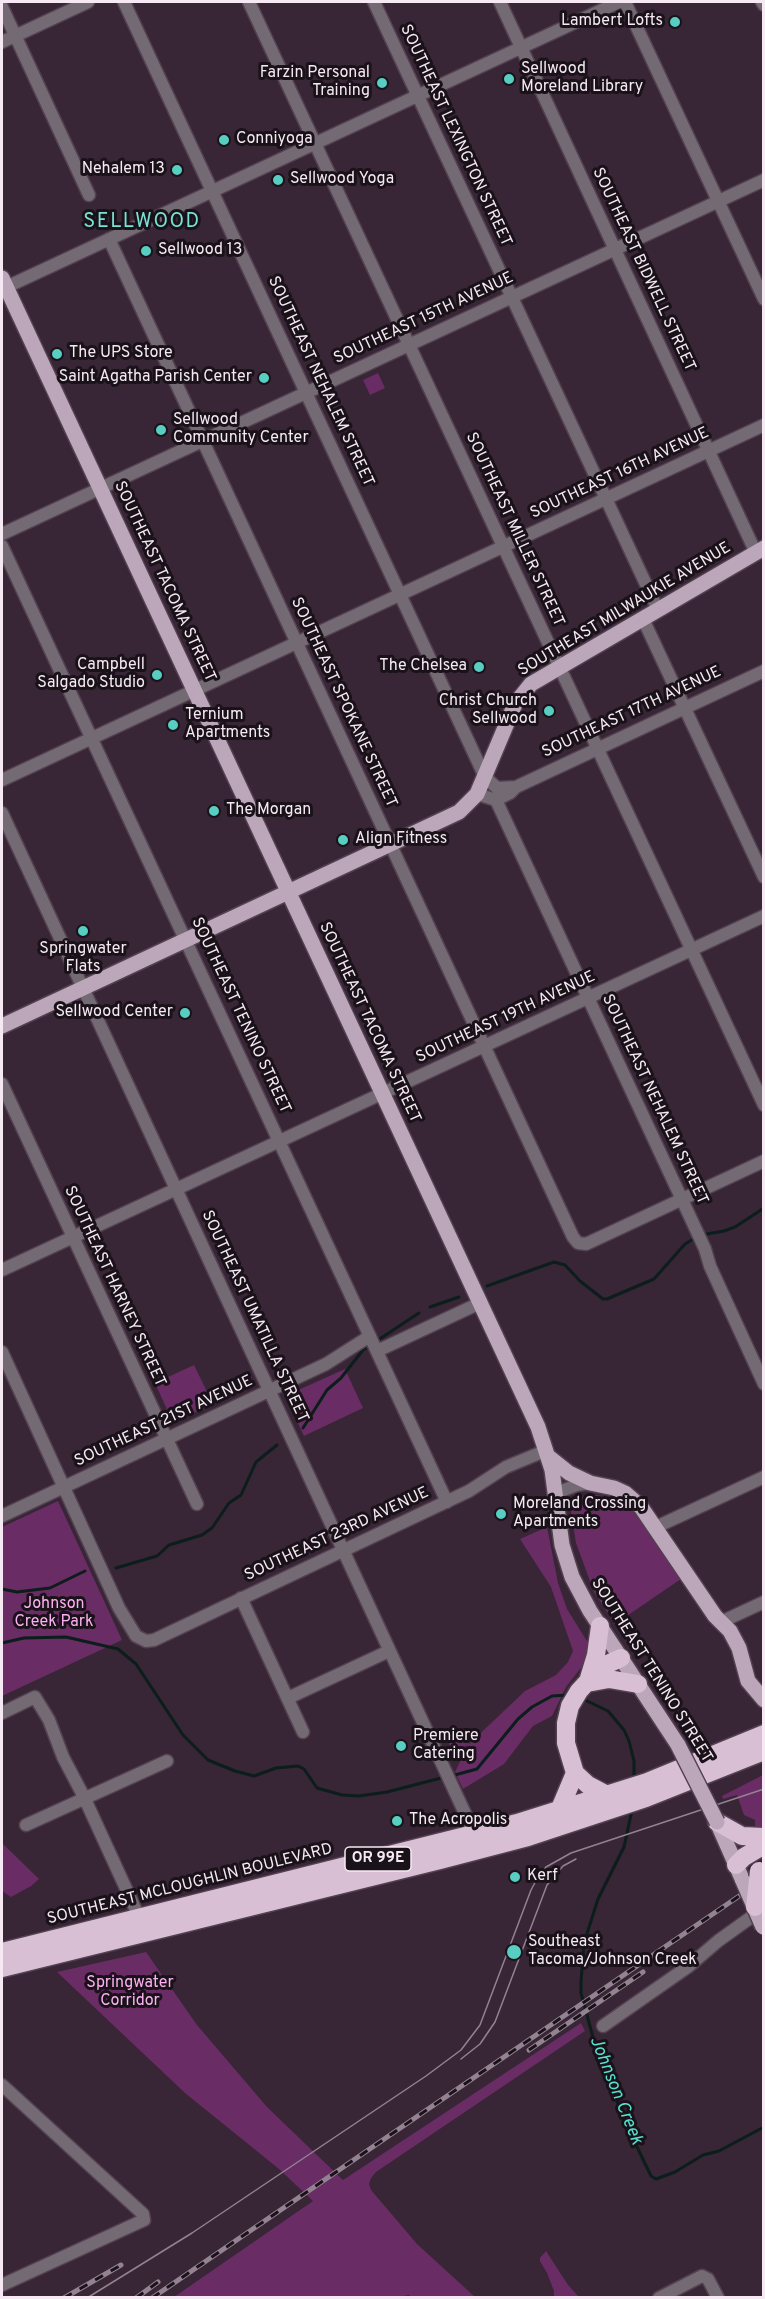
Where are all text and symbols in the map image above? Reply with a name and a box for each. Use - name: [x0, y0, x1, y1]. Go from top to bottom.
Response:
- place label: Lambert Lofts: [561, 12, 663, 32]
- marker: Lambert Lofts: [668, 15, 682, 29]
- street label: SOUTHEAST LEXINGTON STREET: [395, 22, 515, 250]
- place label: Sellwood Moreland Library: [521, 60, 643, 98]
- place label: Farzin Personal Training: [260, 64, 370, 102]
- marker: Sellwood Moreland Library: [502, 72, 516, 86]
- marker: Farzin Personal Training: [375, 76, 389, 90]
- place label: Conniyoga: [236, 130, 313, 150]
- marker: Conniyoga: [217, 133, 231, 147]
- place label: Nehalem 13: [82, 160, 165, 180]
- marker: Nehalem 13: [170, 163, 184, 177]
- street label: SOUTHEAST BIDWELL STREET: [587, 165, 699, 375]
- place label: Sellwood Yoga: [290, 170, 394, 190]
- marker: Sellwood Yoga: [271, 173, 285, 187]
- district label: SELLWOOD: [83, 211, 201, 235]
- place label: Sellwood 13: [158, 241, 242, 261]
- marker: Sellwood 13: [139, 244, 153, 258]
- street label: SOUTHEAST 15TH AVENUE: [331, 269, 517, 369]
- street label: SOUTHEAST NEHALEM STREET: [263, 274, 377, 490]
- place label: The UPS Store: [69, 344, 173, 364]
- marker: The UPS Store: [50, 347, 64, 361]
- place label: Saint Agatha Parish Center: [59, 368, 252, 388]
- marker: Saint Agatha Parish Center: [257, 371, 271, 385]
- place label: Sellwood Community Center: [173, 411, 309, 449]
- marker: Sellwood Community Center: [154, 423, 168, 437]
- street label: SOUTHEAST 16TH AVENUE: [528, 424, 712, 524]
- street label: SOUTHEAST MILLER STREET: [461, 430, 567, 630]
- street label: SOUTHEAST TACOMA STREET: [109, 479, 219, 685]
- street label: SOUTHEAST MILWAUKIE AVENUE: [515, 539, 735, 681]
- street label: SOUTHEAST SPOKANE STREET: [286, 595, 400, 811]
- place label: Campbell Salgado Studio: [37, 656, 145, 694]
- place label: The Chelsea: [379, 657, 467, 677]
- marker: The Chelsea: [472, 660, 486, 674]
- street label: SOUTHEAST 17TH AVENUE: [539, 663, 725, 763]
- marker: Campbell Salgado Studio: [150, 668, 164, 682]
- place label: Christ Church Sellwood: [439, 692, 537, 730]
- marker: Christ Church Sellwood: [542, 704, 556, 718]
- place label: Ternium Apartments: [185, 706, 270, 744]
- marker: Ternium Apartments: [166, 718, 180, 732]
- place label: The Morgan: [226, 801, 311, 821]
- marker: The Morgan: [207, 804, 221, 818]
- place label: Align Fitness: [355, 830, 447, 850]
- marker: Align Fitness: [336, 833, 350, 847]
- street label: SOUTHEAST TENINO STREET: [186, 915, 294, 1117]
- street label: SOUTHEAST TACOMA STREET: [314, 920, 424, 1126]
- marker: Springwater Flats: [76, 924, 90, 938]
- place label: Springwater Flats: [39, 940, 127, 978]
- street label: SOUTHEAST 19TH AVENUE: [413, 968, 599, 1068]
- street label: SOUTHEAST NEHALEM STREET: [597, 992, 711, 1208]
- place label: Sellwood Center: [55, 1003, 173, 1023]
- marker: Sellwood Center: [178, 1006, 192, 1020]
- street label: SOUTHEAST HARNEY STREET: [59, 1183, 169, 1391]
- street label: SOUTHEAST UMATILLA STREET: [196, 1208, 312, 1426]
- street label: SOUTHEAST 21ST AVENUE: [72, 1372, 256, 1472]
- street label: SOUTHEAST 23RD AVENUE: [242, 1484, 432, 1586]
- place label: Moreland Crossing Apartments: [513, 1495, 646, 1533]
- marker: Moreland Crossing Apartments: [494, 1507, 508, 1521]
- street label: SOUTHEAST TENINO STREET: [586, 1575, 716, 1767]
- park label: Johnson Creek Park: [15, 1595, 93, 1633]
- place label: Premiere Catering: [413, 1727, 478, 1765]
- marker: Premiere Catering: [394, 1739, 408, 1753]
- place label: The Acropolis: [409, 1811, 507, 1831]
- marker: The Acropolis: [390, 1814, 404, 1828]
- street label: SOUTHEAST MCLOUGHLIN BOULEVARD: [45, 1840, 335, 1930]
- road number: OR 99E: [345, 1847, 411, 1871]
- place label: Kerf: [527, 1867, 558, 1887]
- marker: Kerf: [508, 1870, 522, 1884]
- place label: Southeast Tacoma/Johnson Creek: [528, 1933, 697, 1971]
- marker: Southeast Tacoma/Johnson Creek: [505, 1943, 523, 1961]
- park label: Springwater Corridor: [86, 1974, 174, 2012]
- water label: Johnson Creek: [583, 2034, 647, 2148]

